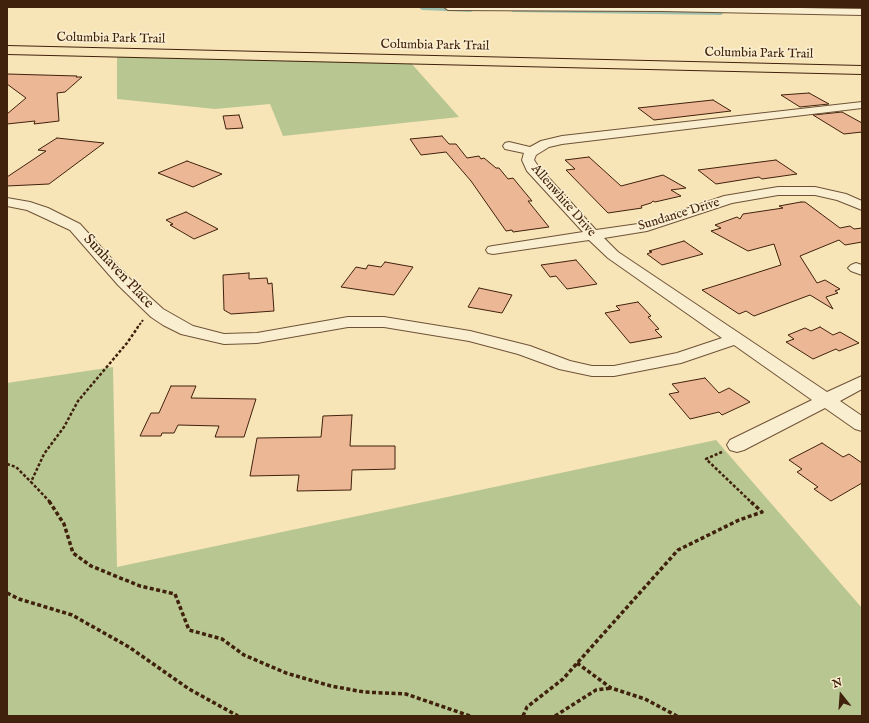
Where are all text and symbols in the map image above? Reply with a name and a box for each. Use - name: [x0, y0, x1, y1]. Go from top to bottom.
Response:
- street label: Columbia Park Trail: [56, 30, 166, 48]
- street label: Columbia Park Trail: [380, 37, 490, 55]
- street label: Columbia Park Trail: [704, 45, 814, 63]
- street label: Allenwhite Drive: [527, 162, 599, 240]
- street label: Sundance Drive: [636, 195, 722, 235]
- street label: Sunhaven Place: [79, 231, 157, 313]
- north arrow: [821, 675, 861, 715]
- text: N: [831, 675, 844, 692]

